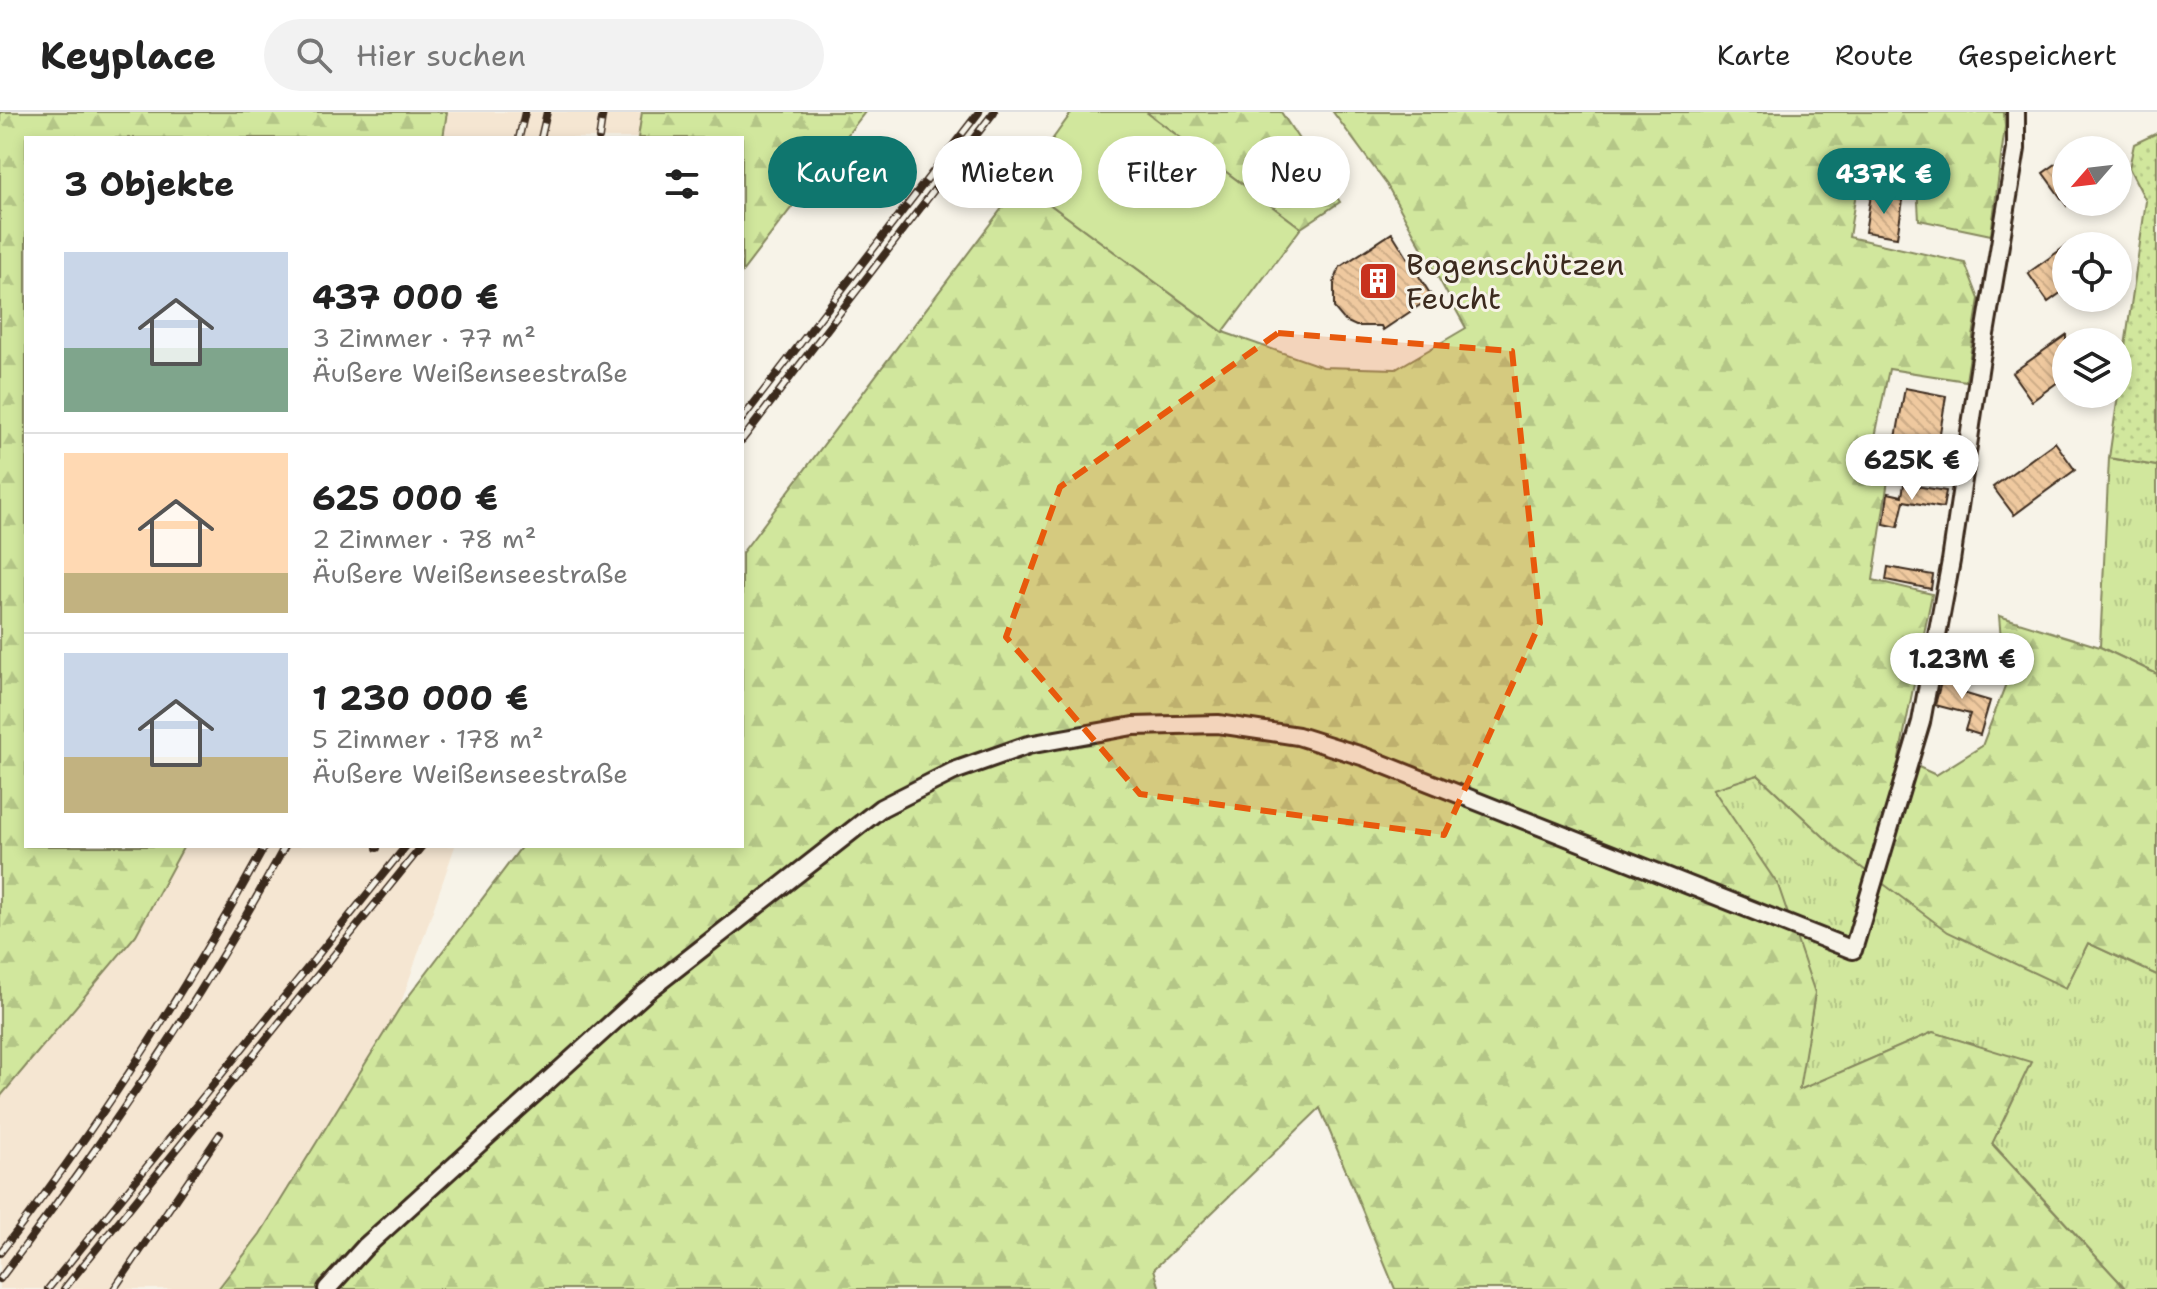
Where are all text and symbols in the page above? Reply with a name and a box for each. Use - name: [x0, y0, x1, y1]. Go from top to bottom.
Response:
- search box: [264, 19, 824, 91]
- text: Keyplace: [40, 30, 216, 81]
- icon: search: [292, 33, 336, 77]
- text: Hier suchen: [356, 35, 526, 76]
- text: Karte: [1717, 36, 1791, 74]
- text: Route: [1835, 36, 1914, 74]
- text: Gespeichert: [1958, 36, 2117, 74]
- chip: Kaufen: [768, 136, 917, 208]
- chip: Mieten: [933, 136, 1082, 208]
- chip: Filter: [1098, 136, 1226, 208]
- chip: Neu: [1242, 136, 1350, 208]
- north arrow: [2052, 136, 2132, 216]
- map controls: [2052, 136, 2132, 408]
- pin: 437K €: [1819, 148, 1949, 216]
- text: 437K €: [1835, 156, 1933, 191]
- text: 3 Objekte: [64, 161, 235, 207]
- icon: filters: [660, 162, 704, 206]
- button: locate: [2052, 232, 2132, 312]
- place label: Bogenschützen Feucht: [1406, 244, 1624, 319]
- building icon: Bogenschützen Feucht: [1357, 260, 1399, 302]
- text: 437 000 €: [312, 274, 499, 320]
- icon: home: [128, 284, 224, 380]
- text: 3 Zimmer · 77 m²: [312, 320, 536, 355]
- button: layers: [2052, 328, 2132, 408]
- text: Äußere Weißenseestraße: [312, 355, 628, 390]
- pin: 625K €: [1847, 434, 1977, 502]
- text: 625K €: [1864, 442, 1960, 477]
- text: 625 000 €: [312, 475, 498, 521]
- icon: home: [128, 485, 224, 581]
- text: 2 Zimmer · 78 m²: [312, 521, 537, 556]
- text: Äußere Weißenseestraße: [312, 556, 628, 591]
- pin: 1.23M €: [1888, 633, 2036, 701]
- text: 1.23M €: [1908, 641, 2016, 676]
- text: 1 230 000 €: [312, 675, 528, 721]
- icon: home: [128, 685, 224, 781]
- text: 5 Zimmer · 178 m²: [312, 721, 544, 756]
- text: Äußere Weißenseestraße: [312, 756, 628, 791]

